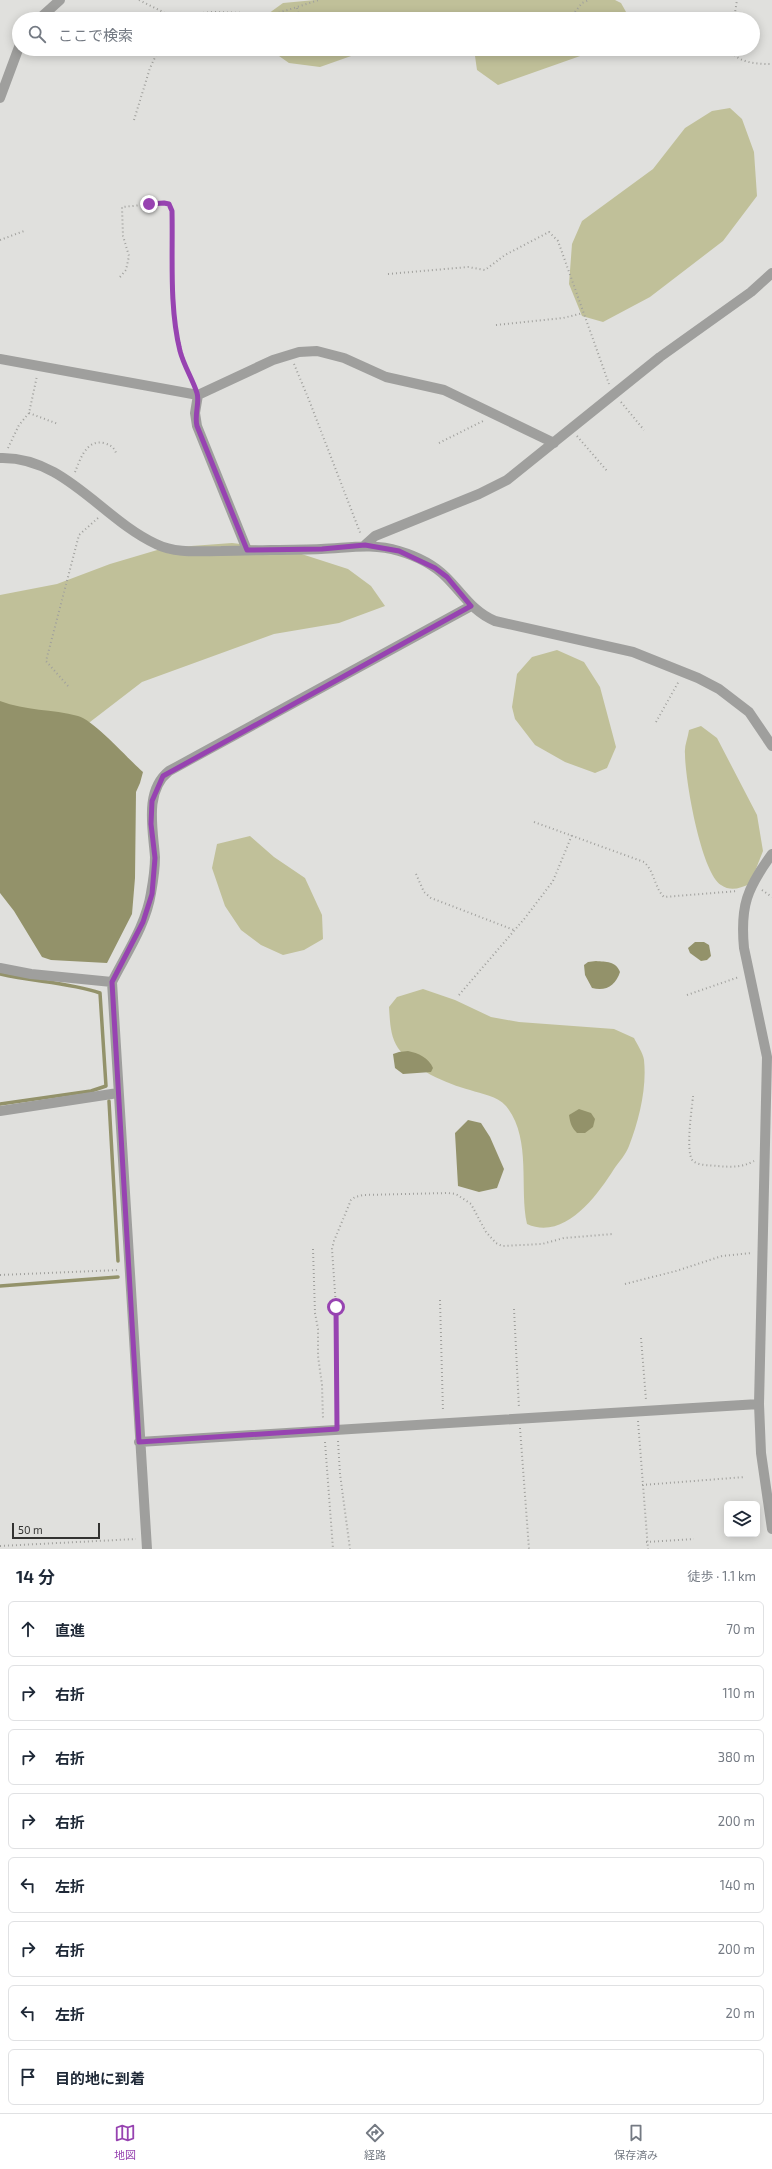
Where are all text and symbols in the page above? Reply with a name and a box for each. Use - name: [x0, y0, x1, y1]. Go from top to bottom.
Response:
- search box: [12, 12, 760, 56]
- icon: search: [26, 23, 48, 45]
- text: ここで検索: [58, 26, 133, 44]
- route end: [140, 195, 158, 213]
- route start: [327, 1298, 345, 1316]
- map controls: [724, 1501, 760, 1537]
- button: layers: [724, 1501, 760, 1537]
- scale bar: [12, 1521, 100, 1540]
- text: 50 m: [18, 1523, 43, 1536]
- text: 14 分: [16, 1566, 55, 1586]
- text: 徒歩 · 1.1 km: [687, 1568, 756, 1584]
- icon: ahead: [17, 1618, 39, 1640]
- text: 直進: [55, 1621, 85, 1639]
- text: 70 m: [726, 1621, 755, 1637]
- icon: right: [17, 1682, 39, 1704]
- text: 右折: [55, 1685, 85, 1703]
- text: 110 m: [723, 1685, 755, 1701]
- icon: right: [17, 1746, 39, 1768]
- text: 右折: [55, 1749, 85, 1767]
- text: 380 m: [718, 1749, 755, 1765]
- icon: right: [17, 1810, 39, 1832]
- text: 右折: [55, 1813, 85, 1831]
- text: 200 m: [718, 1813, 755, 1829]
- icon: left: [17, 1874, 39, 1896]
- text: 左折: [55, 1877, 85, 1895]
- text: 140 m: [720, 1877, 755, 1893]
- icon: right: [17, 1938, 39, 1960]
- text: 右折: [55, 1941, 85, 1959]
- text: 200 m: [718, 1941, 755, 1957]
- icon: left: [17, 2002, 39, 2024]
- text: 左折: [55, 2005, 85, 2023]
- text: 20 m: [726, 2005, 755, 2021]
- icon: arrive: [17, 2066, 39, 2088]
- text: 目的地に到着: [55, 2069, 145, 2087]
- tab: 地図: [114, 2122, 136, 2162]
- tab: 経路: [364, 2122, 386, 2162]
- tab: 保存済み: [614, 2122, 658, 2162]

